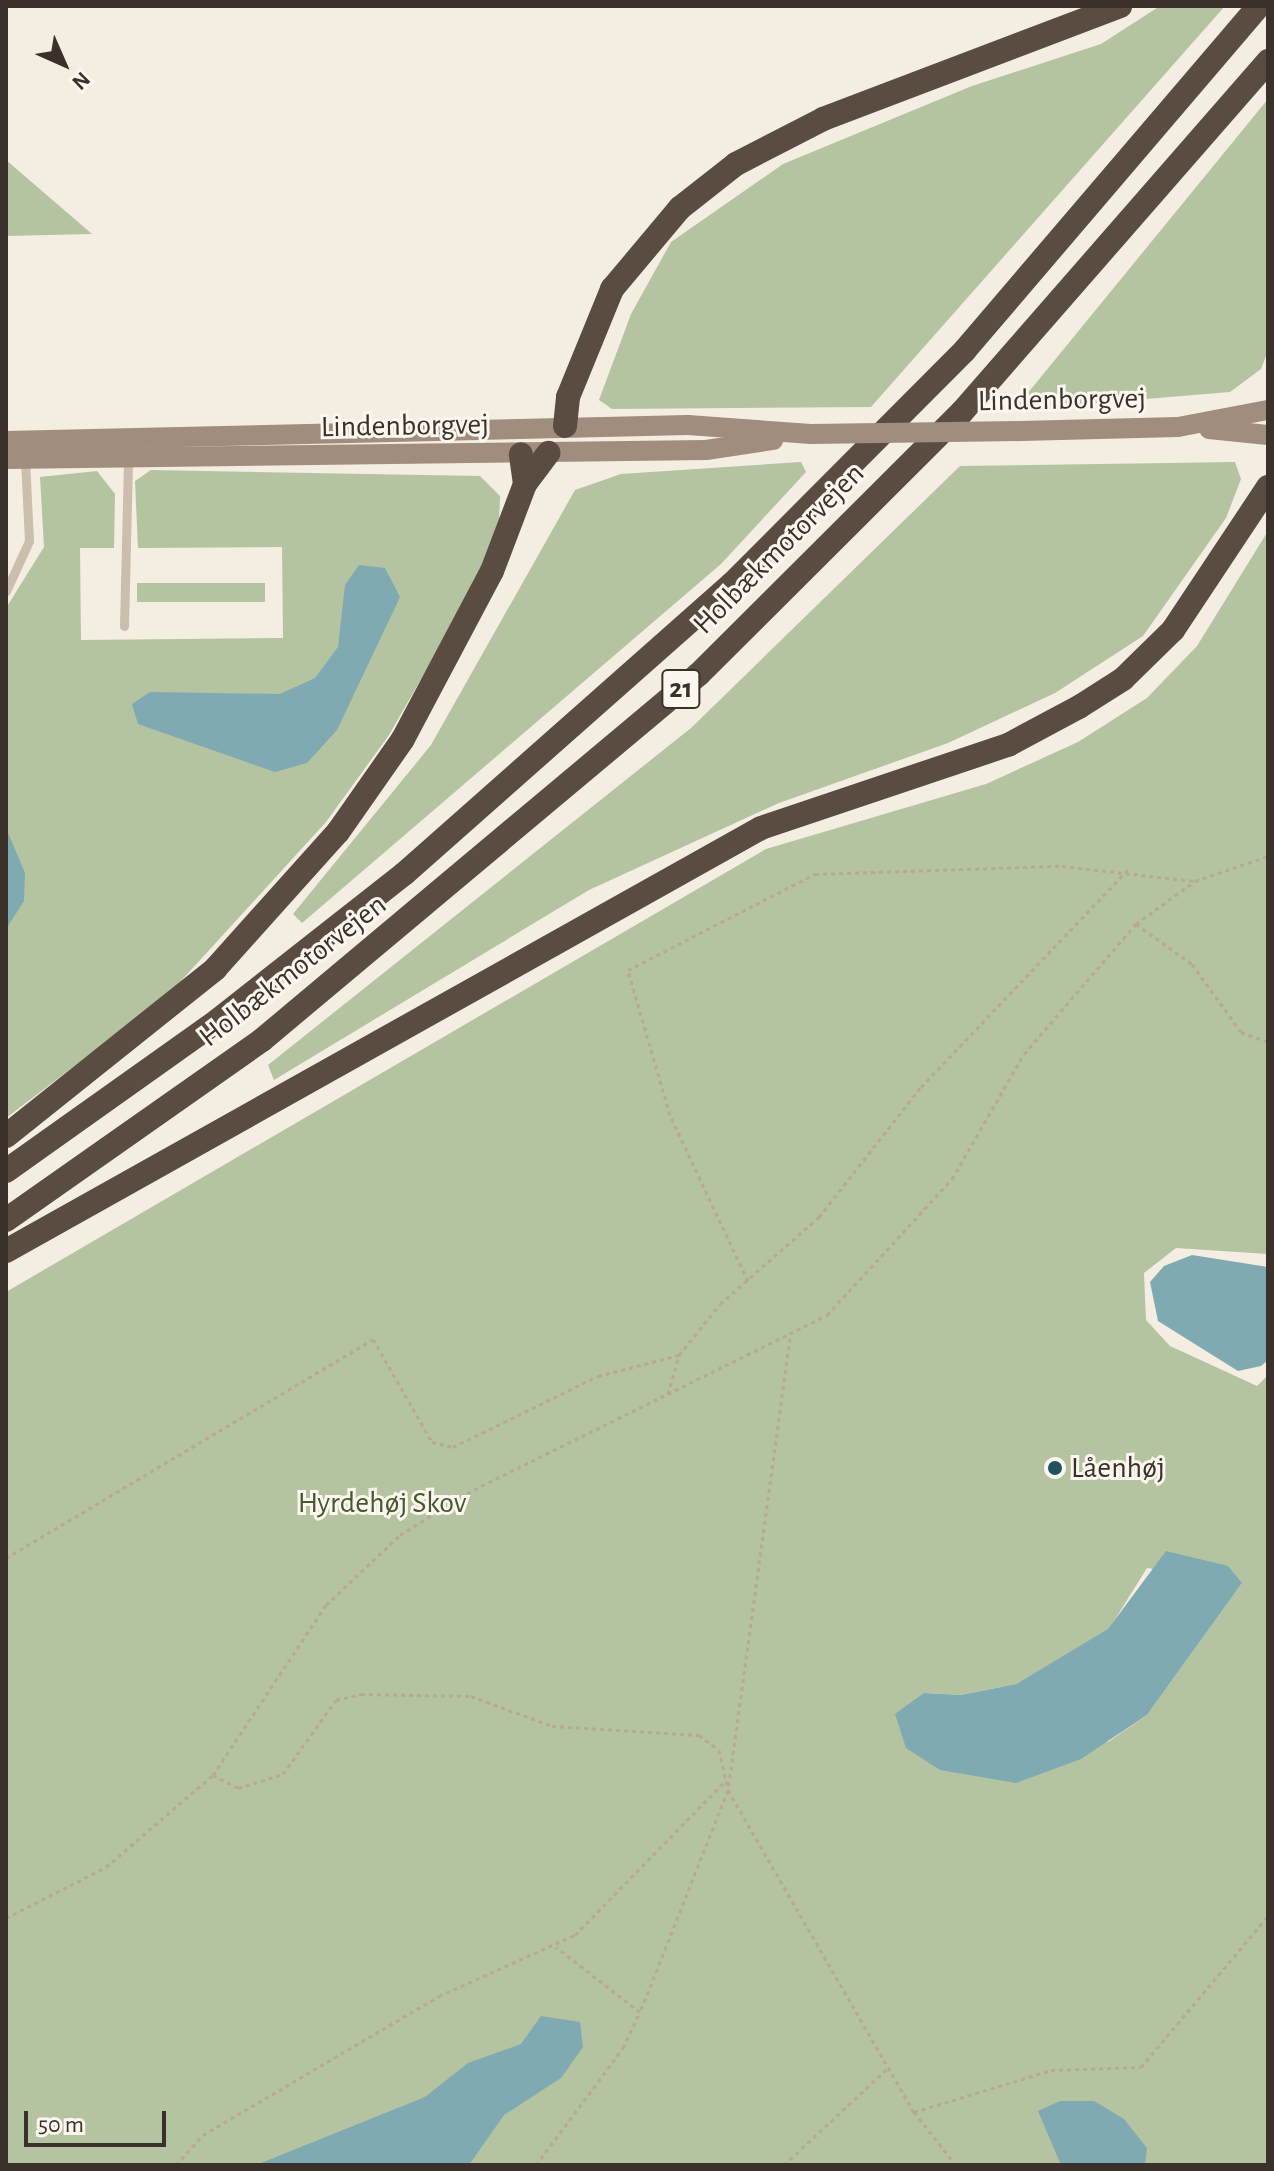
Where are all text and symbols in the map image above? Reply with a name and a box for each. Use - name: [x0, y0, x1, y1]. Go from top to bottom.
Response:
- north arrow: [24, 24, 104, 104]
- text: N: [68, 68, 94, 94]
- street label: Lindenborgvej: [978, 381, 1146, 419]
- street label: Lindenborgvej: [321, 407, 489, 445]
- street label: Holbækmotorvejen: [686, 456, 872, 642]
- road number: 21: [661, 665, 701, 713]
- street label: Holbækmotorvejen: [192, 887, 394, 1055]
- place label: Låenhøj: [1071, 1450, 1165, 1486]
- marker: Låenhøj: [1046, 1459, 1064, 1477]
- park label: Hyrdehøj Skov: [298, 1485, 466, 1521]
- scale bar: [28, 2095, 170, 2145]
- text: 50 m: [38, 2113, 84, 2137]

